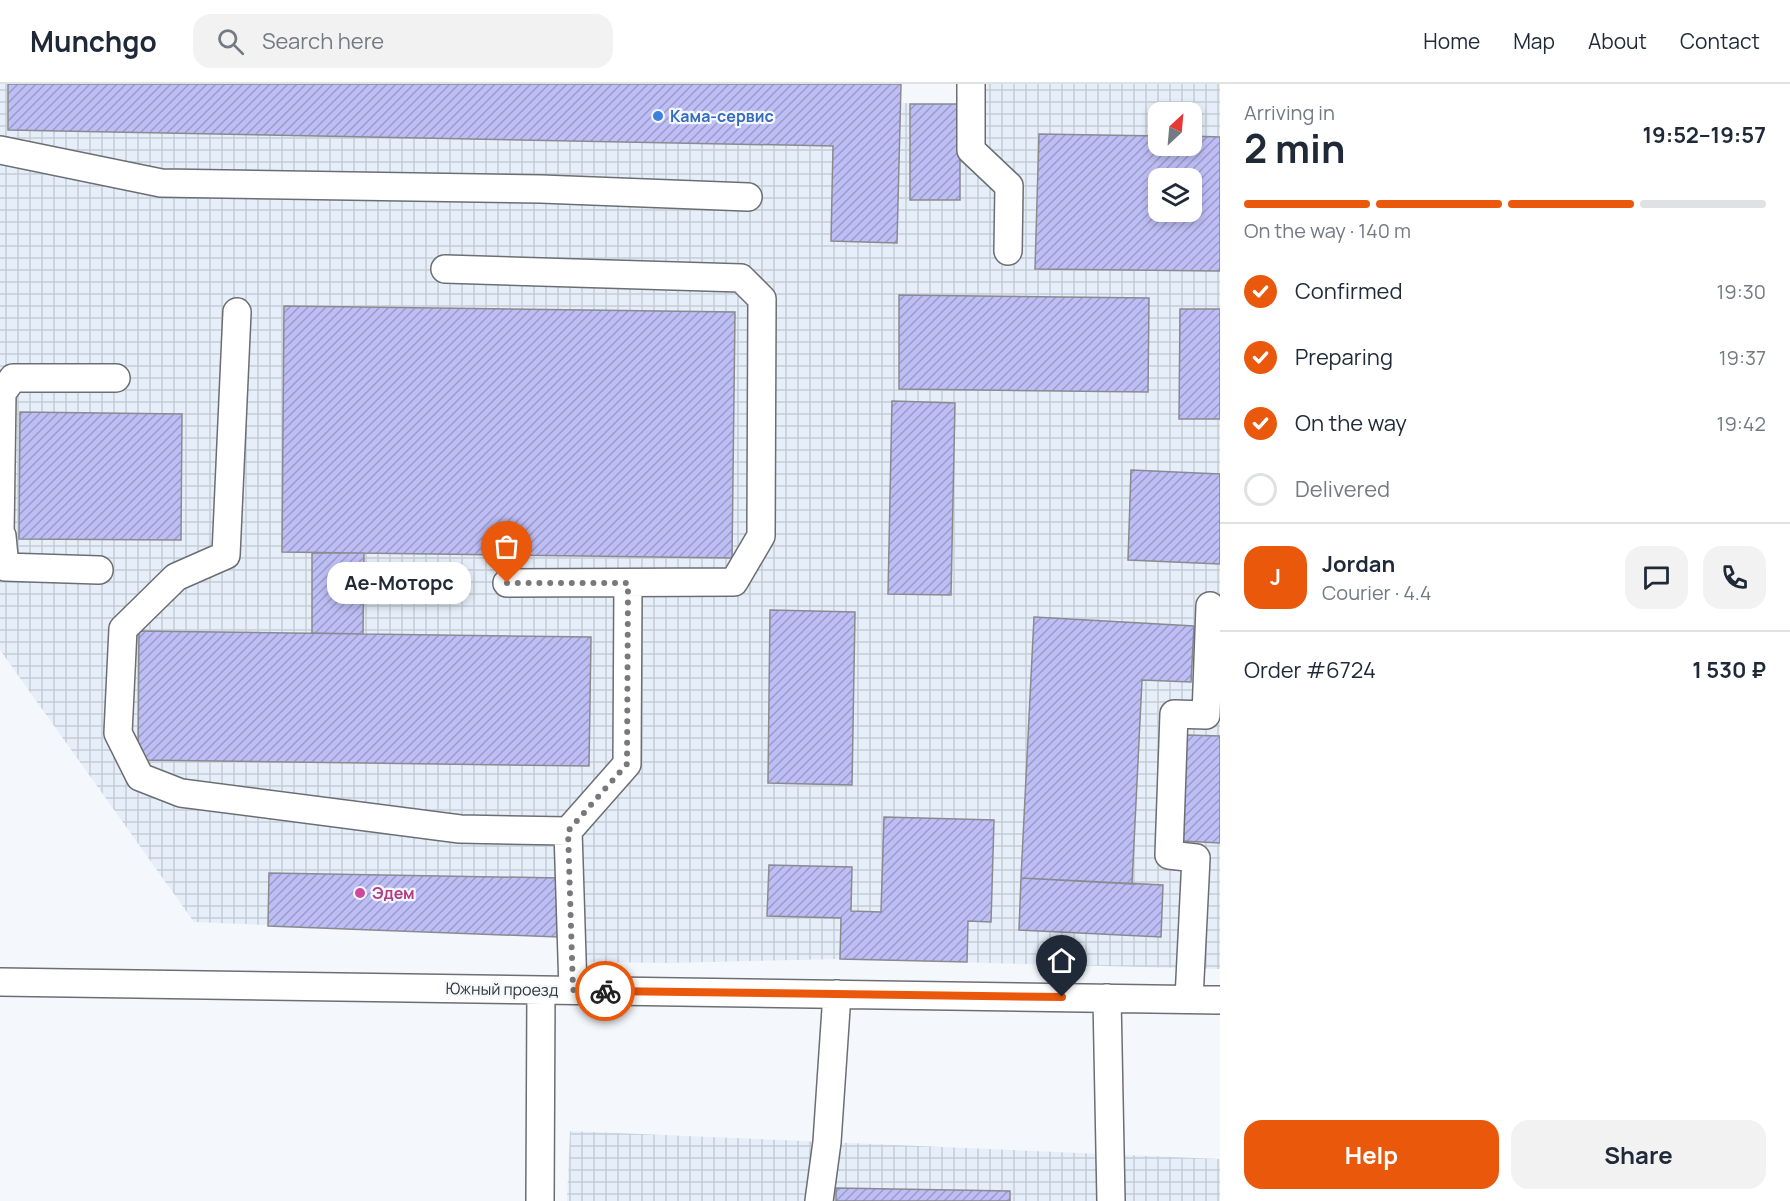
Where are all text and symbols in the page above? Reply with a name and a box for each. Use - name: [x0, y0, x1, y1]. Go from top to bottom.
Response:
- search box: [193, 14, 613, 68]
- text: Munchgo: [30, 22, 157, 60]
- icon: search: [214, 25, 247, 58]
- text: Search here: [262, 26, 384, 56]
- text: Home: [1423, 27, 1480, 55]
- text: Map: [1513, 27, 1555, 55]
- text: About: [1588, 27, 1647, 55]
- text: Contact: [1680, 27, 1760, 55]
- text: Arriving in: [1244, 99, 1335, 126]
- north arrow: [1148, 102, 1202, 156]
- map controls: [1148, 102, 1202, 222]
- place label: Кама-сервис: [670, 105, 774, 127]
- marker: Кама-сервис: [651, 109, 665, 123]
- text: 19:52–19:57: [1642, 120, 1766, 150]
- text: 2 min: [1244, 121, 1345, 175]
- button: layers: [1148, 168, 1202, 222]
- text: On the way · 140 m: [1244, 217, 1411, 244]
- icon: check: [1244, 275, 1277, 308]
- text: Confirmed: [1295, 276, 1403, 306]
- text: 19:30: [1717, 278, 1766, 305]
- icon: check: [1244, 341, 1277, 374]
- text: Preparing: [1295, 342, 1393, 372]
- text: 19:37: [1719, 344, 1766, 371]
- icon: check: [1244, 407, 1277, 440]
- text: On the way: [1295, 408, 1407, 438]
- text: 19:42: [1717, 410, 1766, 437]
- text: Delivered: [1295, 474, 1390, 504]
- pin: [481, 521, 532, 583]
- icon: bag: [490, 530, 523, 563]
- button: chat: [1625, 546, 1688, 609]
- button: phone: [1703, 546, 1766, 609]
- text: Jordan: [1322, 549, 1395, 579]
- callout: Ае-Моторс: [327, 562, 471, 604]
- text: J: [1270, 562, 1281, 592]
- text: Ае-Моторс: [344, 569, 454, 596]
- text: Courier · 4.4: [1322, 579, 1432, 606]
- text: Order #6724: [1244, 655, 1376, 685]
- text: 1 530 ₽: [1692, 655, 1766, 685]
- place label: Эдем: [372, 882, 415, 904]
- marker: Эдем: [353, 886, 367, 900]
- pin: [1036, 935, 1087, 997]
- icon: home: [1045, 944, 1078, 977]
- courier: [575, 961, 635, 1021]
- icon: bike: [589, 975, 622, 1008]
- street label: Южный проезд: [445, 977, 559, 1001]
- button: Help: [1244, 1120, 1499, 1189]
- button: Share: [1511, 1120, 1766, 1189]

